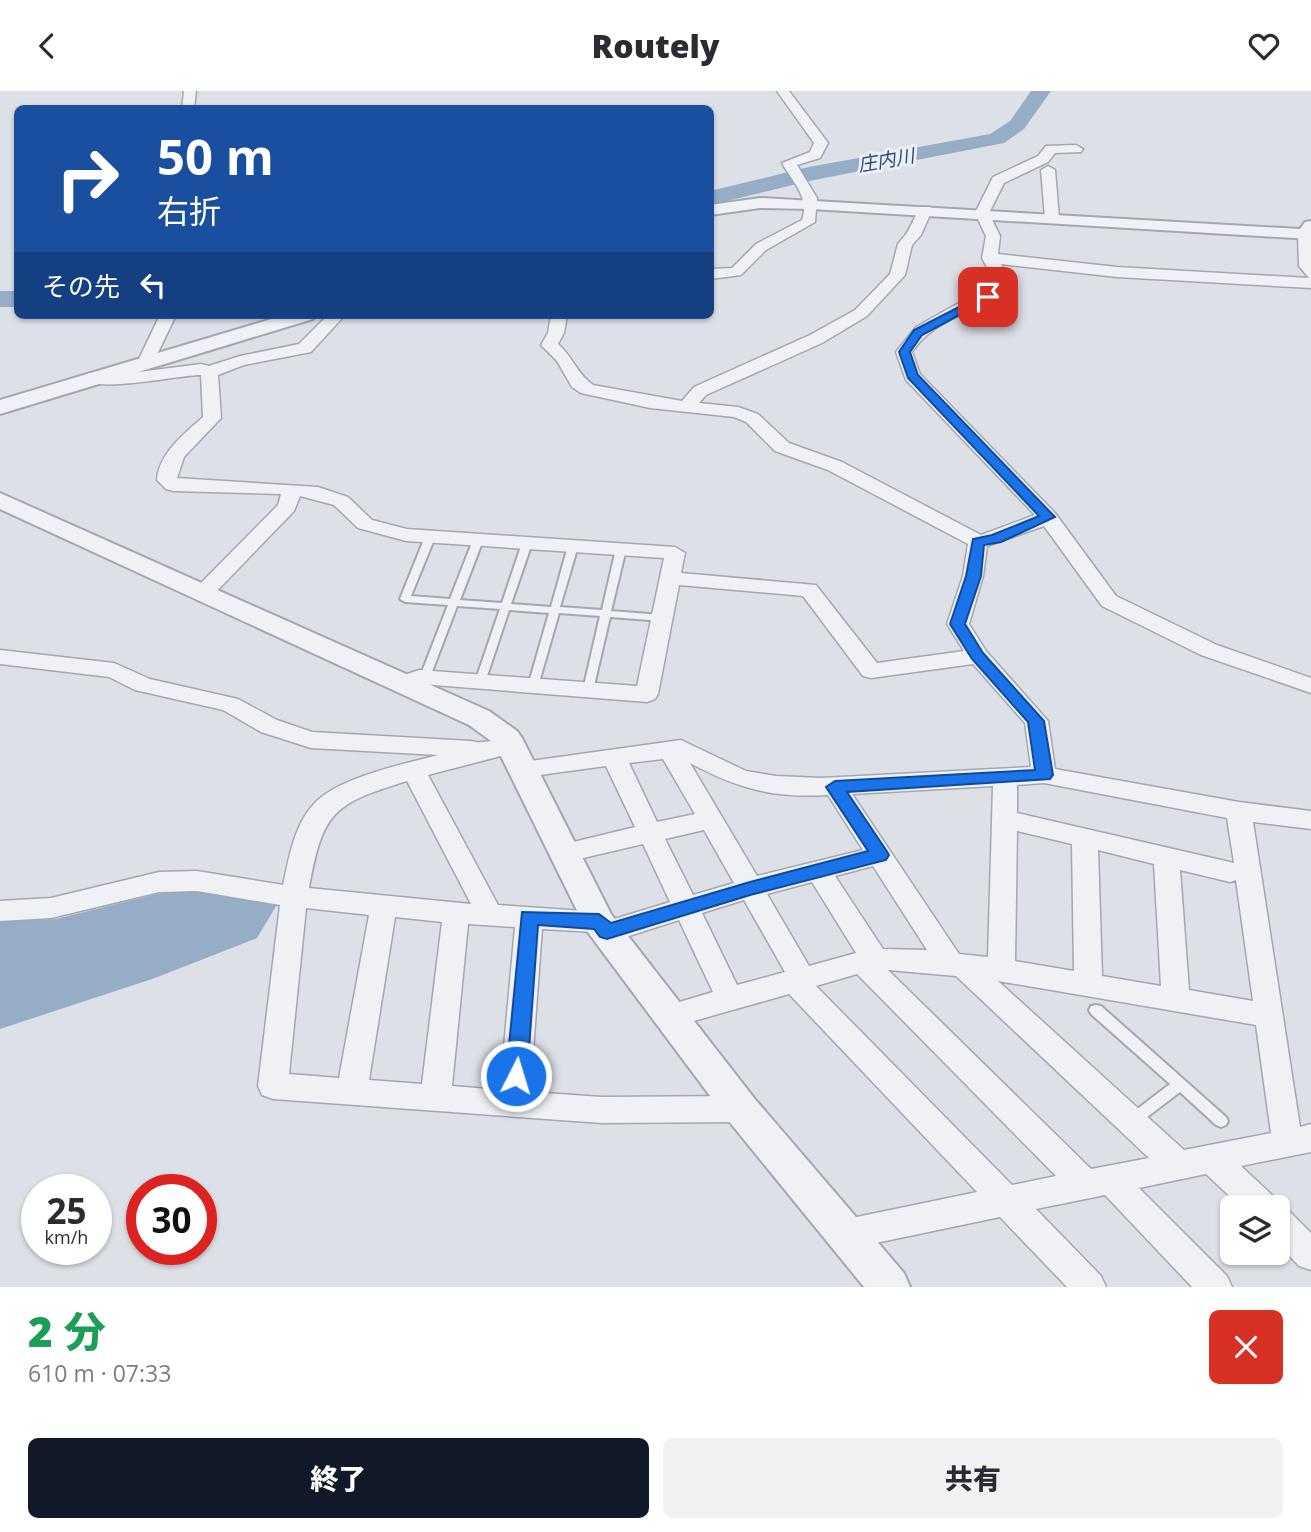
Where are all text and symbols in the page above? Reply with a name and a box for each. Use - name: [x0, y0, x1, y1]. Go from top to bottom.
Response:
- text: Routely: [592, 24, 719, 67]
- icon: back: [28, 27, 66, 65]
- icon: heart: [1245, 27, 1283, 65]
- text: 50 m: [157, 123, 274, 189]
- icon: right: [42, 133, 133, 224]
- water label: 庄内川: [856, 142, 918, 178]
- text: 右折: [157, 189, 221, 232]
- icon: left: [134, 266, 172, 304]
- pin: [958, 267, 1018, 327]
- text: その先: [42, 268, 120, 304]
- icon: arrive: [969, 278, 1007, 316]
- position arrow: [479, 1039, 553, 1113]
- speed limit sign: 30: [126, 1174, 217, 1265]
- text: 25: [46, 1187, 87, 1234]
- map controls: [1220, 1195, 1290, 1265]
- button: layers: [1220, 1195, 1290, 1265]
- text: km/h: [45, 1225, 88, 1249]
- text: 2 分: [28, 1302, 106, 1359]
- button: close: [1209, 1310, 1283, 1384]
- text: 610 m · 07:33: [28, 1357, 171, 1389]
- button: 終了: [28, 1438, 649, 1518]
- button: 共有: [663, 1438, 1283, 1518]

